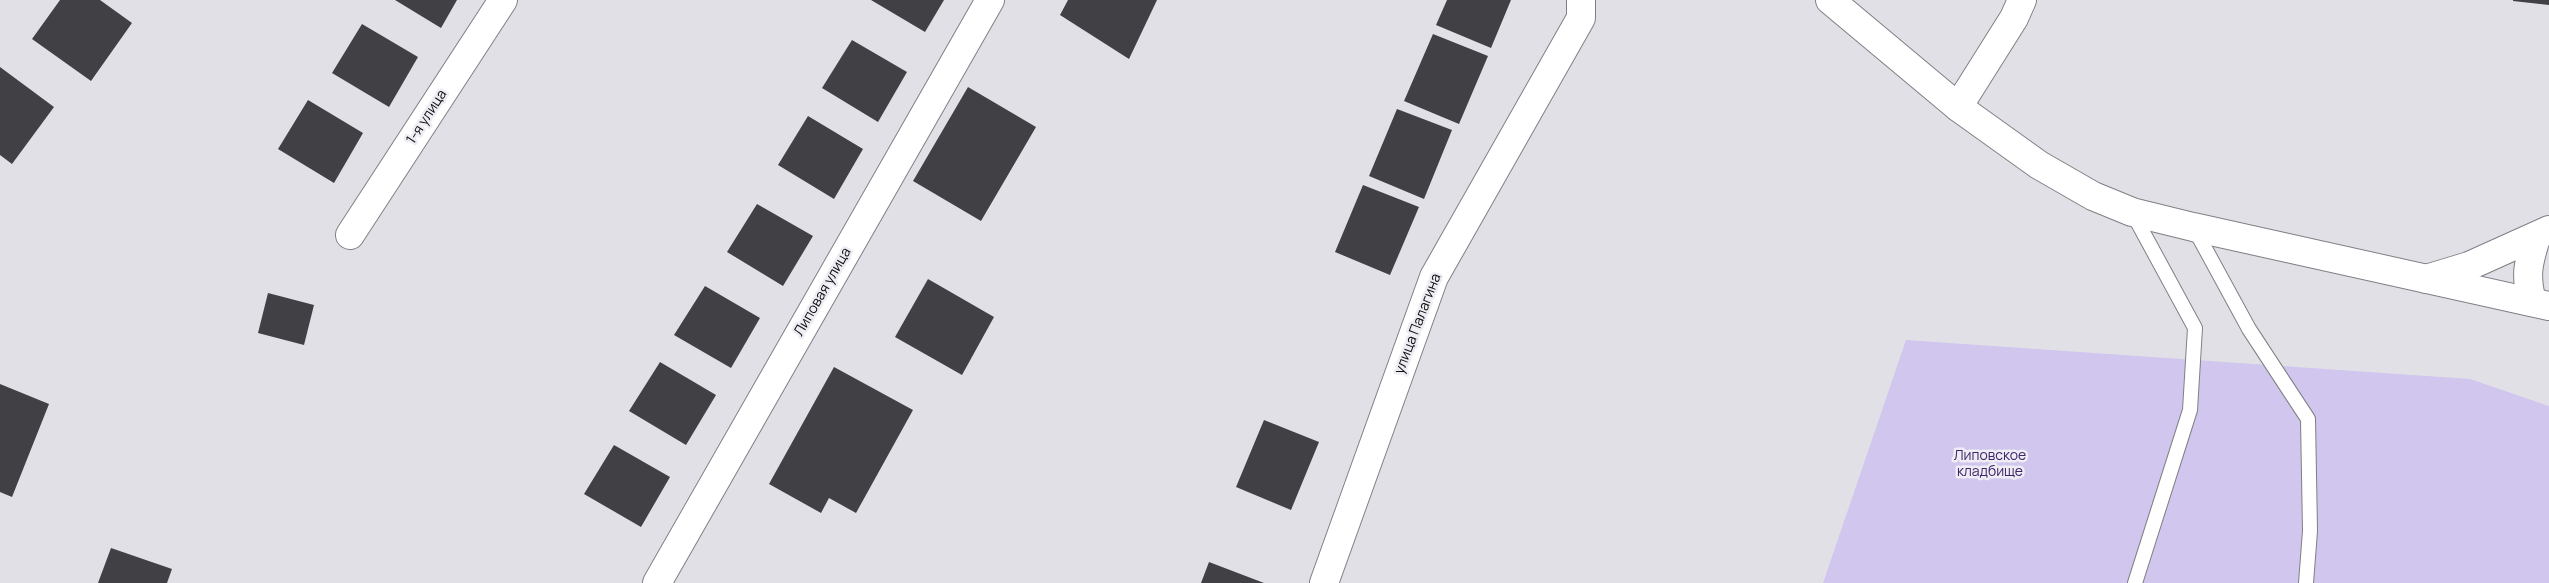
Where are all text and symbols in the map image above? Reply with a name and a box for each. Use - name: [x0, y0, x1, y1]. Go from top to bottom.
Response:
- street label: 1-я улица: [403, 87, 451, 147]
- street label: Липовая улица: [791, 245, 855, 339]
- street label: улица Палагина: [1391, 271, 1445, 377]
- park label: Липовское кладбище: [1954, 448, 2026, 481]

